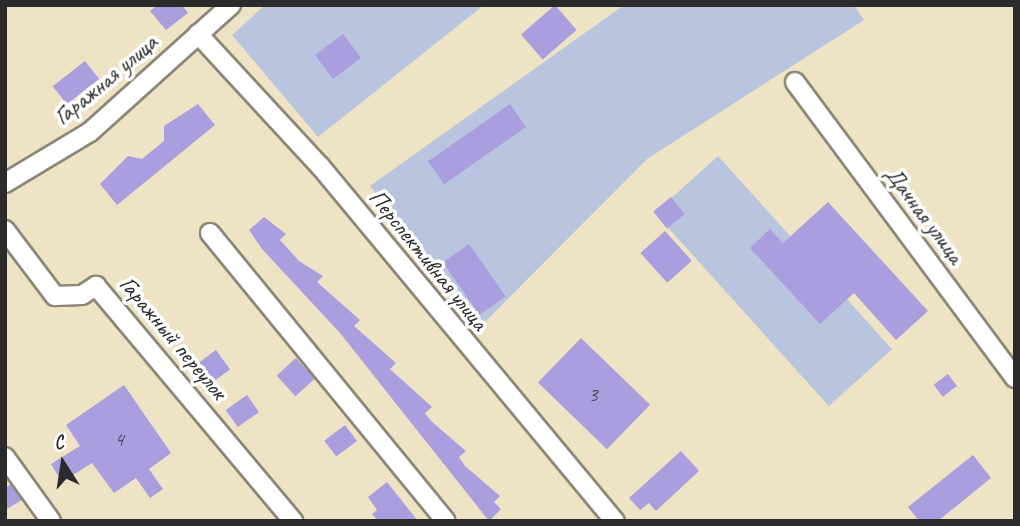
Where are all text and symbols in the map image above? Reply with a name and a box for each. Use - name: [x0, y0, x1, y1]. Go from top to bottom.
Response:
- street label: Гаражная улица: [48, 28, 164, 132]
- street label: Дачная улица: [878, 161, 970, 269]
- street label: Перспективная улица: [362, 183, 494, 337]
- street label: Гаражный переулок: [113, 270, 233, 406]
- house number: 3: [588, 381, 598, 407]
- house number: 4: [114, 426, 124, 452]
- north arrow: [28, 428, 98, 498]
- text: С: [52, 430, 66, 455]

